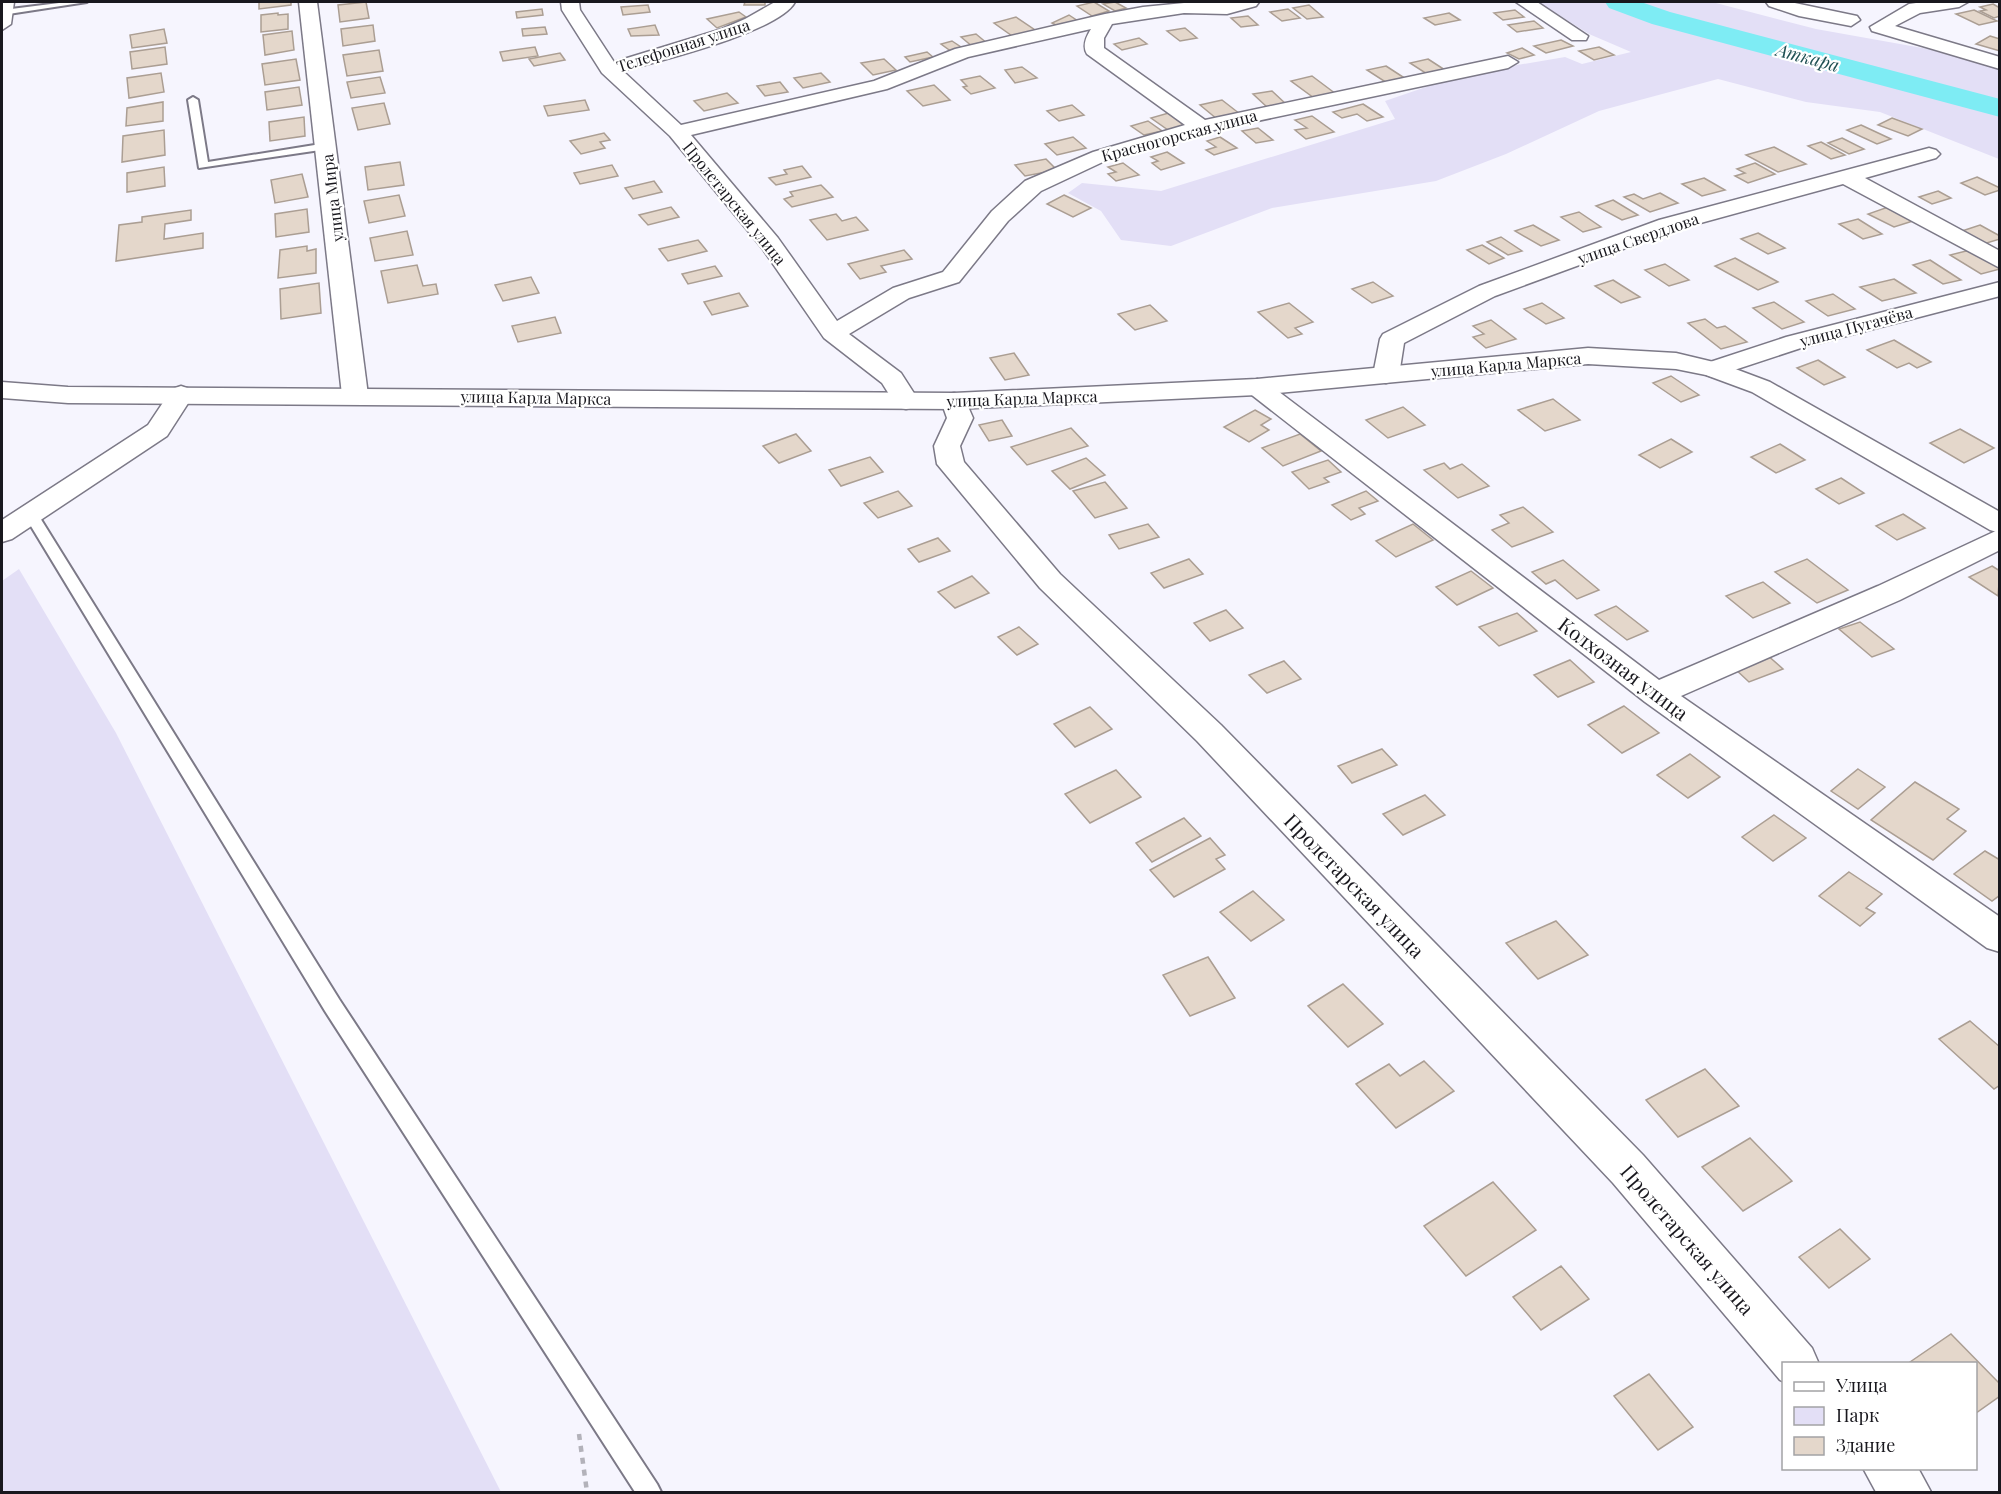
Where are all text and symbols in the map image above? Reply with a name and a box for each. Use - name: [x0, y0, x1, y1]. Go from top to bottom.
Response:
- street label: Телефонная улица: [614, 14, 752, 76]
- water label: Аткара: [1772, 37, 1842, 77]
- street label: Красногорская улица: [1099, 104, 1259, 166]
- street label: Пролетарская улица: [679, 137, 791, 269]
- street label: улица Мира: [316, 153, 348, 244]
- street label: улица Свердлова: [1574, 207, 1701, 269]
- street label: улица Пугачёва: [1796, 301, 1915, 351]
- street label: улица Карла Маркса: [1429, 347, 1582, 381]
- street label: улица Карла Маркса: [459, 385, 612, 409]
- street label: улица Карла Маркса: [945, 385, 1098, 411]
- street label: Колхозная улица: [1554, 610, 1695, 726]
- street label: Пролетарская улица: [1279, 807, 1431, 963]
- street label: Пролетарская улица: [1615, 1158, 1761, 1320]
- legend: [1782, 1362, 1977, 1470]
- text: Улица: [1835, 1373, 1887, 1397]
- text: Парк: [1836, 1403, 1879, 1427]
- text: Здание: [1836, 1433, 1895, 1457]

